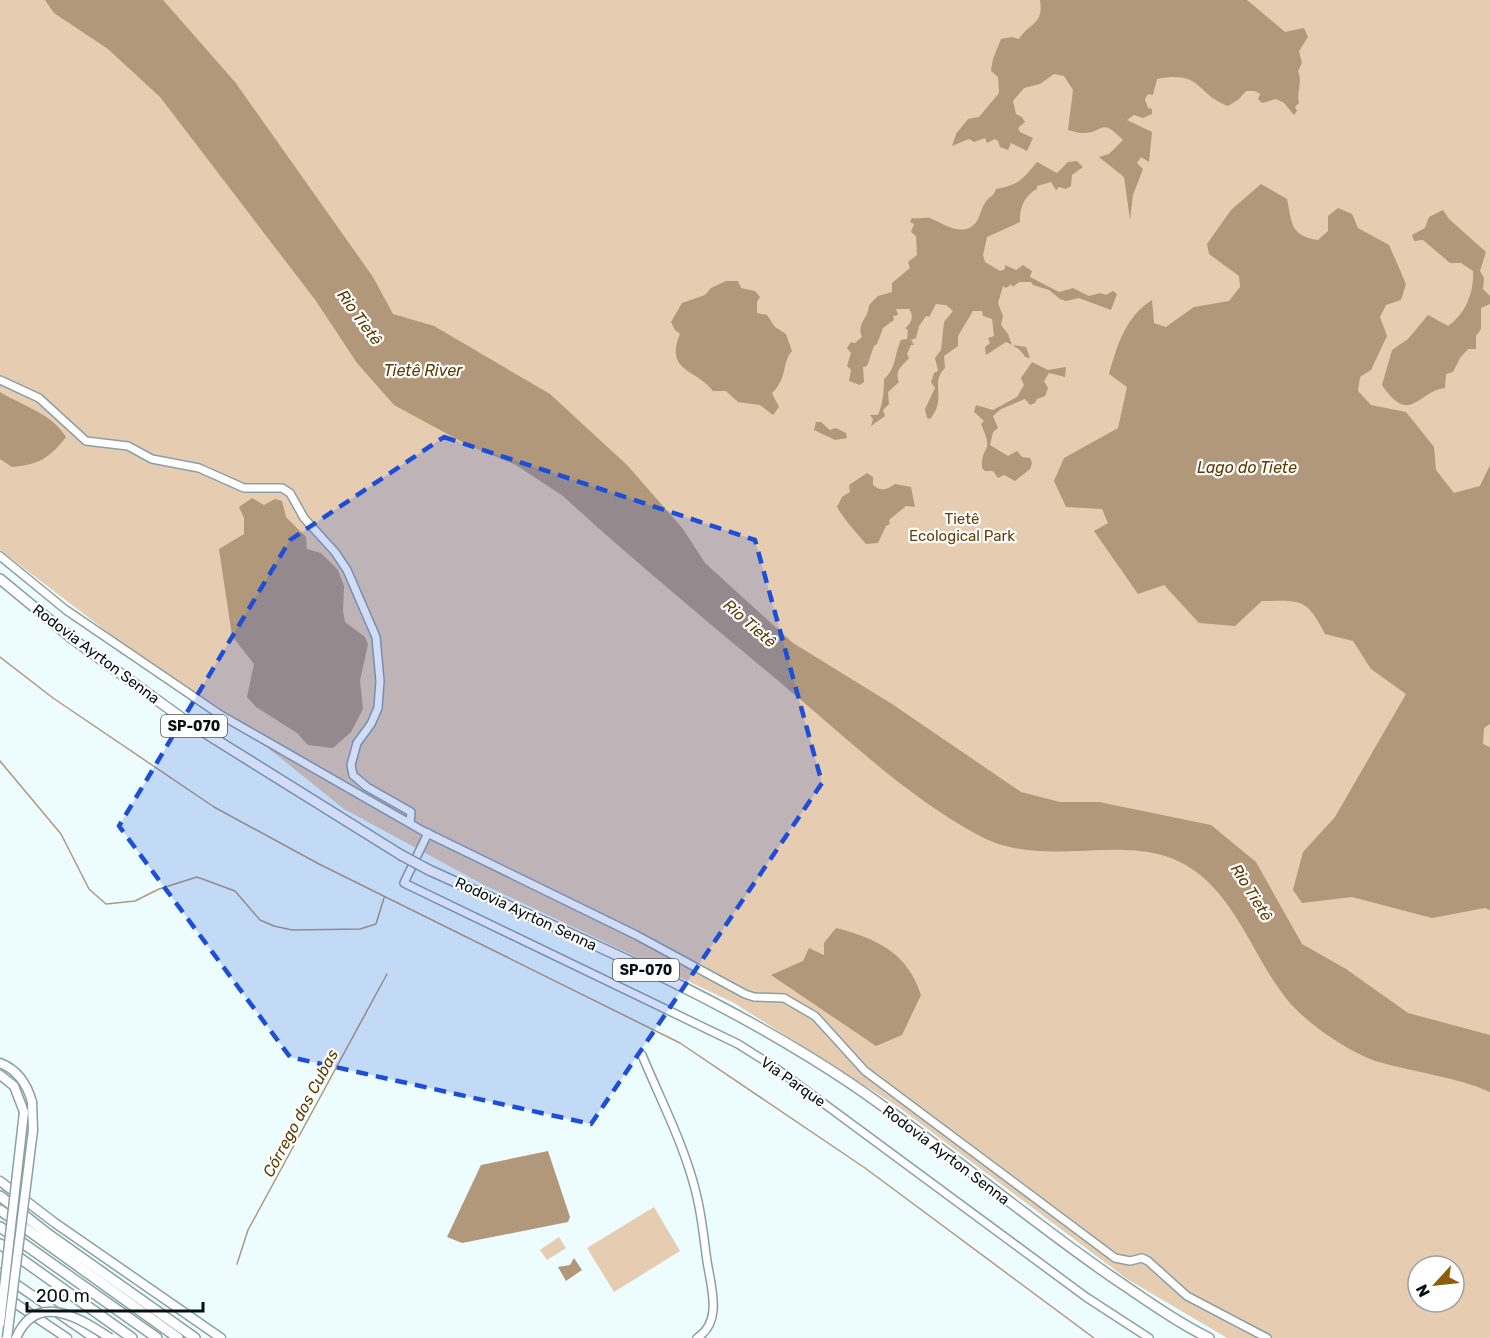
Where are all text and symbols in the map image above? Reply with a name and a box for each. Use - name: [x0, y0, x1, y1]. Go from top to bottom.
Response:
- water label: Rio Tietê: [333, 286, 386, 349]
- water label: Tietê River: [384, 361, 463, 380]
- water label: Lago do Tiete: [1197, 458, 1297, 477]
- park label: Tietê Ecological Park: [909, 510, 1015, 545]
- water label: Rio Tietê: [719, 595, 780, 652]
- street label: Rodovia Ayrton Senna: [29, 600, 163, 708]
- road number: SP-070: [161, 715, 227, 737]
- water label: Rio Tietê: [1227, 860, 1277, 924]
- street label: Rodovia Ayrton Senna: [452, 873, 600, 955]
- road number: SP-070: [613, 959, 679, 981]
- water label: Córrego dos Cubas: [259, 1046, 342, 1180]
- street label: Via Parque: [757, 1053, 829, 1111]
- street label: Rodovia Ayrton Senna: [879, 1101, 1013, 1209]
- north arrow: [1406, 1254, 1466, 1314]
- scale bar: [27, 1275, 202, 1313]
- text: N: [1412, 1281, 1434, 1300]
- text: 200 m: [36, 1285, 90, 1307]

